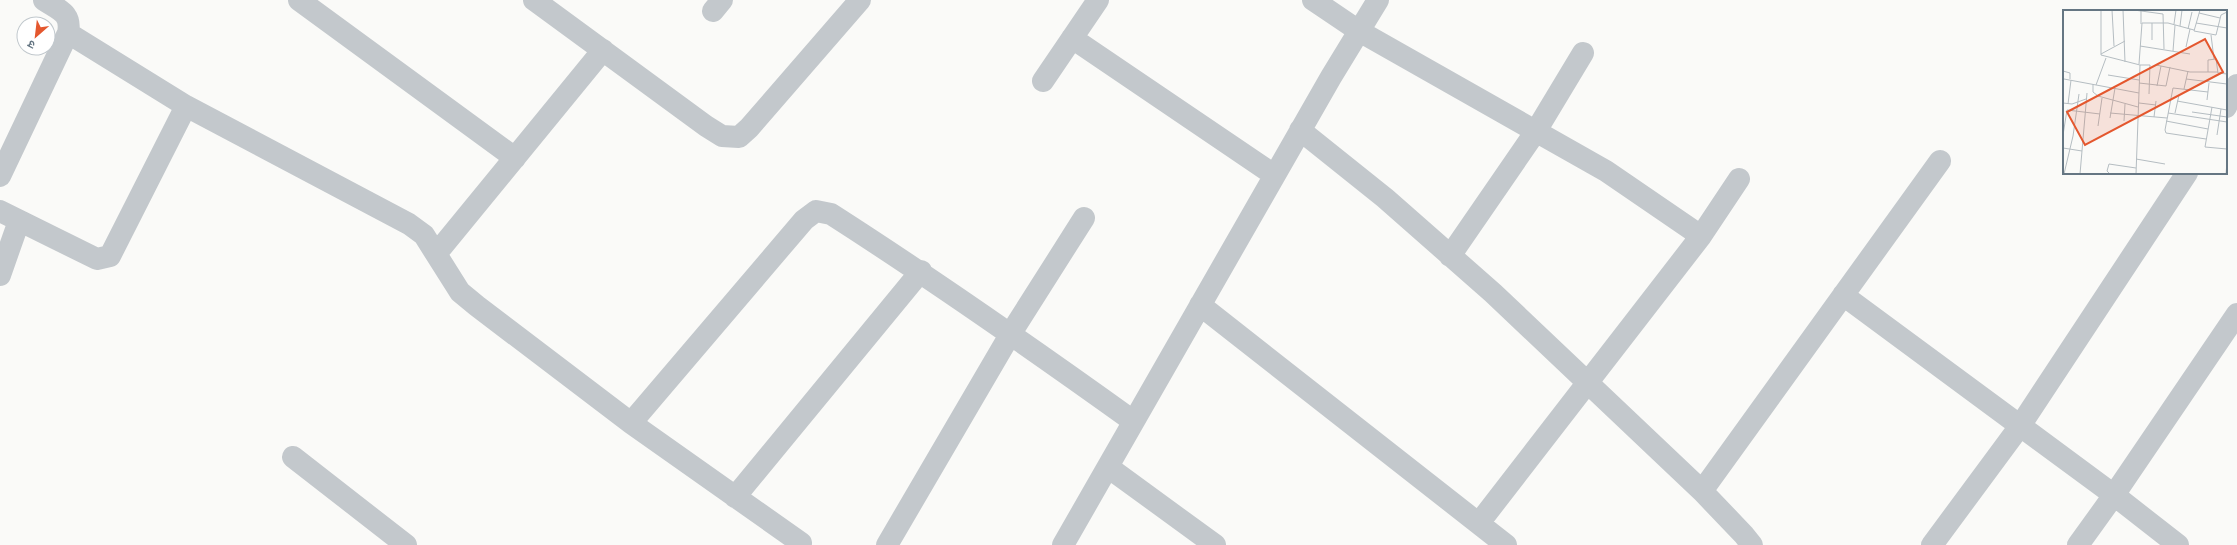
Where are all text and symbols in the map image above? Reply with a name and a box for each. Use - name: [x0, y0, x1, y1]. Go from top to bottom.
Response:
- inset map: [2063, 10, 2227, 174]
- north arrow: [16, 16, 56, 56]
- text: उ: [25, 38, 37, 52]

